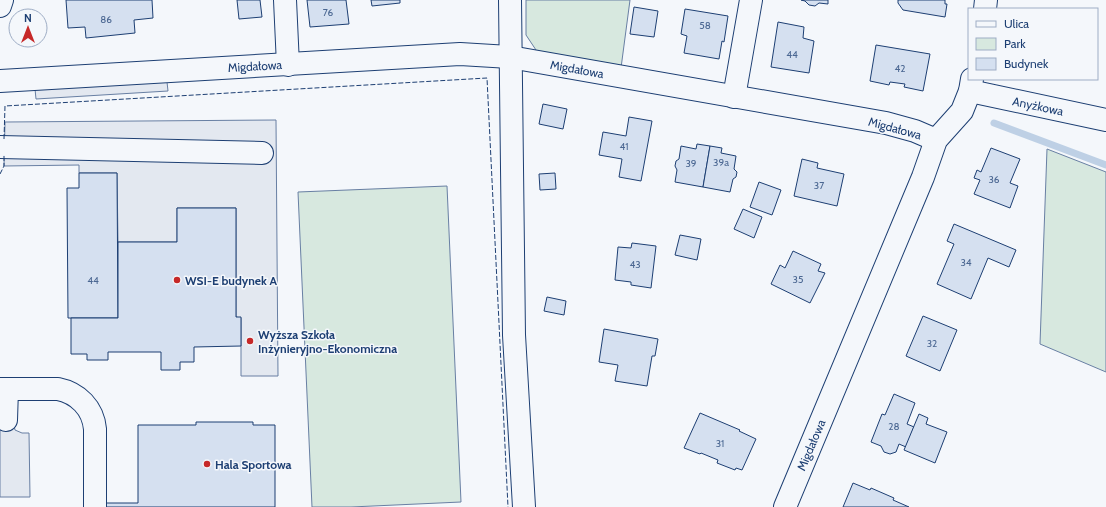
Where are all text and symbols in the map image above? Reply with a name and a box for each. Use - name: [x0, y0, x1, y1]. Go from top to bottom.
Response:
- house number: 76: [323, 6, 334, 19]
- north arrow: [8, 8, 48, 48]
- legend: [968, 8, 1098, 80]
- text: N: [24, 11, 32, 25]
- house number: 86: [100, 13, 112, 26]
- text: Ulica: [1004, 16, 1029, 31]
- house number: 58: [699, 19, 711, 32]
- text: Park: [1004, 36, 1026, 51]
- house number: 44: [786, 48, 798, 61]
- text: Budynek: [1004, 56, 1049, 71]
- street label: Migdałowa: [227, 57, 283, 75]
- street label: Migdałowa: [549, 57, 605, 81]
- house number: 42: [894, 62, 906, 75]
- street label: Anyżkowa: [1011, 93, 1065, 119]
- street label: Migdałowa: [867, 114, 923, 142]
- house number: 41: [619, 140, 629, 153]
- house number: 39a: [713, 156, 729, 169]
- house number: 39: [685, 157, 697, 170]
- house number: 36: [988, 173, 1000, 186]
- house number: 37: [814, 179, 824, 192]
- house number: 34: [960, 256, 972, 269]
- house number: 43: [629, 258, 641, 271]
- place label: WSI-E budynek A: [185, 273, 278, 288]
- house number: 35: [793, 273, 803, 286]
- house number: 44: [87, 274, 99, 287]
- marker: WSI-E budynek A: [172, 275, 182, 285]
- place label: Wyższa Szkoła Inżynieryjno-Ekonomiczna: [258, 327, 397, 356]
- marker: Wyższa Szkoła Inżynieryjno-Ekonomiczna: [245, 336, 255, 346]
- house number: 32: [927, 337, 937, 350]
- street label: Migdałowa: [793, 417, 829, 473]
- house number: 28: [888, 420, 900, 433]
- house number: 31: [716, 437, 724, 450]
- place label: Hala Sportowa: [215, 457, 292, 472]
- marker: Hala Sportowa: [202, 459, 212, 469]

